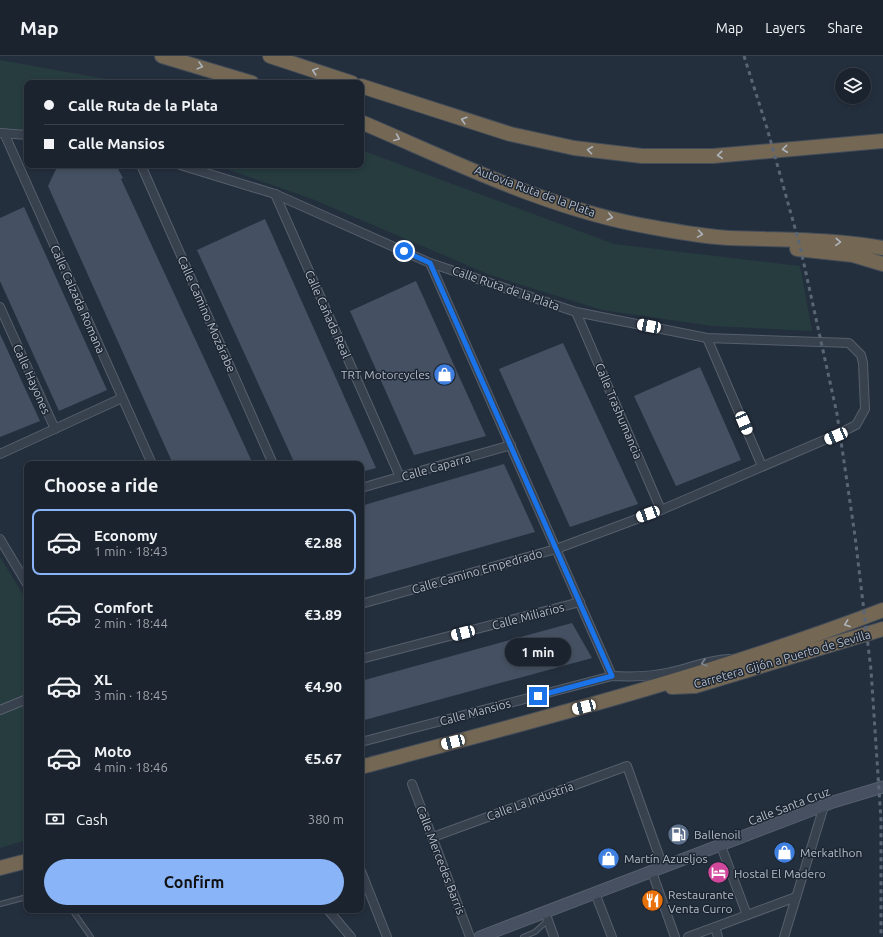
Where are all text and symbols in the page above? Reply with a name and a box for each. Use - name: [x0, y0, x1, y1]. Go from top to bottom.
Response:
- text: Map: [20, 17, 59, 39]
- text: Map: [716, 20, 743, 36]
- text: Layers: [765, 20, 805, 36]
- text: Share: [827, 20, 863, 36]
- one-way arrow: [197, 62, 203, 70]
- one-way arrow: [312, 67, 319, 75]
- map controls: [835, 68, 871, 104]
- button: layers: [835, 68, 871, 104]
- text: Calle Ruta de la Plata: [68, 97, 218, 114]
- one-way arrow: [461, 116, 468, 125]
- one-way arrow: [393, 133, 400, 141]
- text: Calle Mansios: [68, 135, 165, 152]
- one-way arrow: [782, 144, 789, 153]
- one-way arrow: [587, 146, 593, 155]
- one-way arrow: [717, 150, 723, 159]
- street label: Autovía Ruta de la Plata: [473, 163, 597, 219]
- one-way arrow: [607, 213, 613, 221]
- one-way arrow: [697, 230, 704, 238]
- one-way arrow: [835, 238, 841, 247]
- route start: [395, 242, 413, 260]
- street label: Calle Calzada Romana: [48, 243, 108, 355]
- street label: Calle Camino Mozárabe: [175, 254, 239, 374]
- street label: Calle Ruta de la Plata: [450, 263, 562, 313]
- street label: Calle Cañada Real: [303, 268, 353, 360]
- car: [636, 318, 662, 334]
- street label: Calle Hayones: [11, 342, 53, 416]
- shop icon: TRT Motorcycles: [432, 361, 458, 387]
- street label: Calle Trashumancia: [593, 361, 645, 461]
- place label: TRT Motorcycles: [341, 368, 430, 381]
- car: [734, 410, 754, 436]
- car: [823, 426, 849, 446]
- street label: Calle Caparra: [400, 451, 472, 483]
- text: Choose a ride: [44, 475, 158, 495]
- car: [635, 504, 661, 524]
- icon: car: [46, 524, 82, 560]
- text: Economy: [94, 527, 158, 544]
- text: €2.88: [304, 534, 342, 551]
- text: 1 min · 18:43: [94, 544, 168, 558]
- street label: Calle Camino Empedrado: [410, 546, 544, 596]
- icon: car: [46, 596, 82, 632]
- text: Comfort: [94, 599, 153, 616]
- street label: Calle Miliarios: [490, 600, 566, 632]
- text: €3.89: [304, 606, 342, 623]
- text: 2 min · 18:44: [94, 616, 168, 630]
- one-way arrow: [843, 619, 850, 627]
- car: [450, 624, 476, 642]
- street label: Carretera Gijón a Puerto de Sevilla: [692, 627, 872, 691]
- callout: 1 min: [505, 638, 571, 666]
- text: 1 min: [522, 645, 554, 659]
- one-way arrow: [701, 658, 708, 667]
- icon: car: [46, 668, 82, 704]
- text: XL: [94, 671, 112, 688]
- text: €4.90: [304, 678, 342, 695]
- route end: [529, 687, 547, 705]
- text: 3 min · 18:45: [94, 688, 168, 702]
- street label: Calle Mansios: [438, 696, 512, 728]
- car: [571, 698, 597, 716]
- car: [440, 733, 466, 751]
- icon: car: [46, 740, 82, 776]
- text: Moto: [94, 743, 132, 760]
- text: €5.67: [304, 750, 342, 767]
- text: 4 min · 18:46: [94, 760, 168, 774]
- street label: Calle La Industria: [485, 779, 575, 823]
- street label: Calle Santa Cruz: [746, 784, 832, 828]
- street label: Calle Mercedes Barris: [414, 804, 468, 916]
- icon: cash: [44, 808, 66, 830]
- text: Cash: [76, 811, 108, 828]
- text: 380 m: [308, 812, 344, 826]
- fuel station icon: Ballenoil: [665, 821, 691, 847]
- place label: Ballenoil: [694, 828, 741, 841]
- shop icon: Merkatlhon: [771, 839, 797, 865]
- shop icon: Martín Azueljos: [595, 845, 621, 871]
- place label: Merkatlhon: [800, 846, 862, 859]
- place label: Martín Azueljos: [624, 852, 708, 865]
- button: Confirm: [44, 859, 344, 905]
- hotel icon: Hostal El Madero: [706, 860, 732, 886]
- place label: Hostal El Madero: [734, 867, 826, 880]
- restaurant icon: Restaurante Venta Curro: [640, 888, 666, 914]
- place label: Restaurante Venta Curro: [668, 888, 734, 915]

